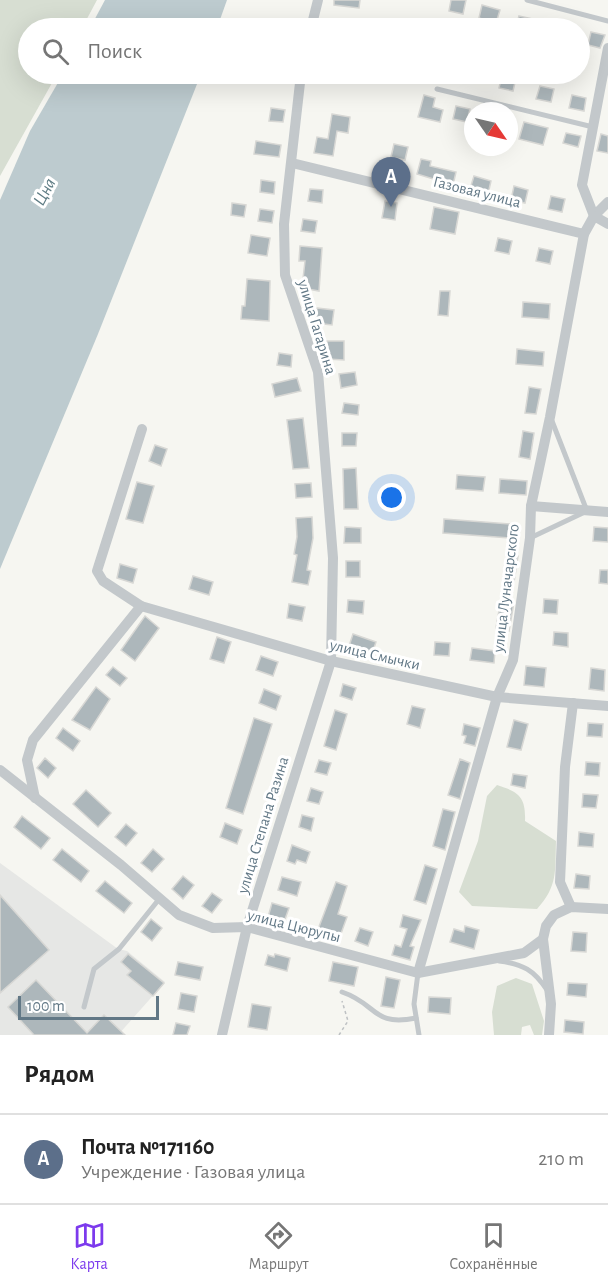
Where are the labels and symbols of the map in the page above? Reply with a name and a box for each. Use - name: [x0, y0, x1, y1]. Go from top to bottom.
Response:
- north arrow: [464, 102, 518, 156]
- pin: A: [372, 158, 410, 207]
- street label: Газовая улица: [431, 173, 522, 212]
- water label: Цна: [30, 175, 60, 209]
- street label: улица Гагарина: [294, 277, 339, 377]
- your location: [377, 483, 406, 512]
- street label: улица Луначарского: [490, 523, 523, 654]
- street label: улица Смычки: [327, 637, 422, 674]
- street label: улица Степана Разина: [234, 755, 292, 897]
- street label: улица Цюрупы: [245, 906, 342, 946]
- scale bar: [18, 993, 159, 1020]

